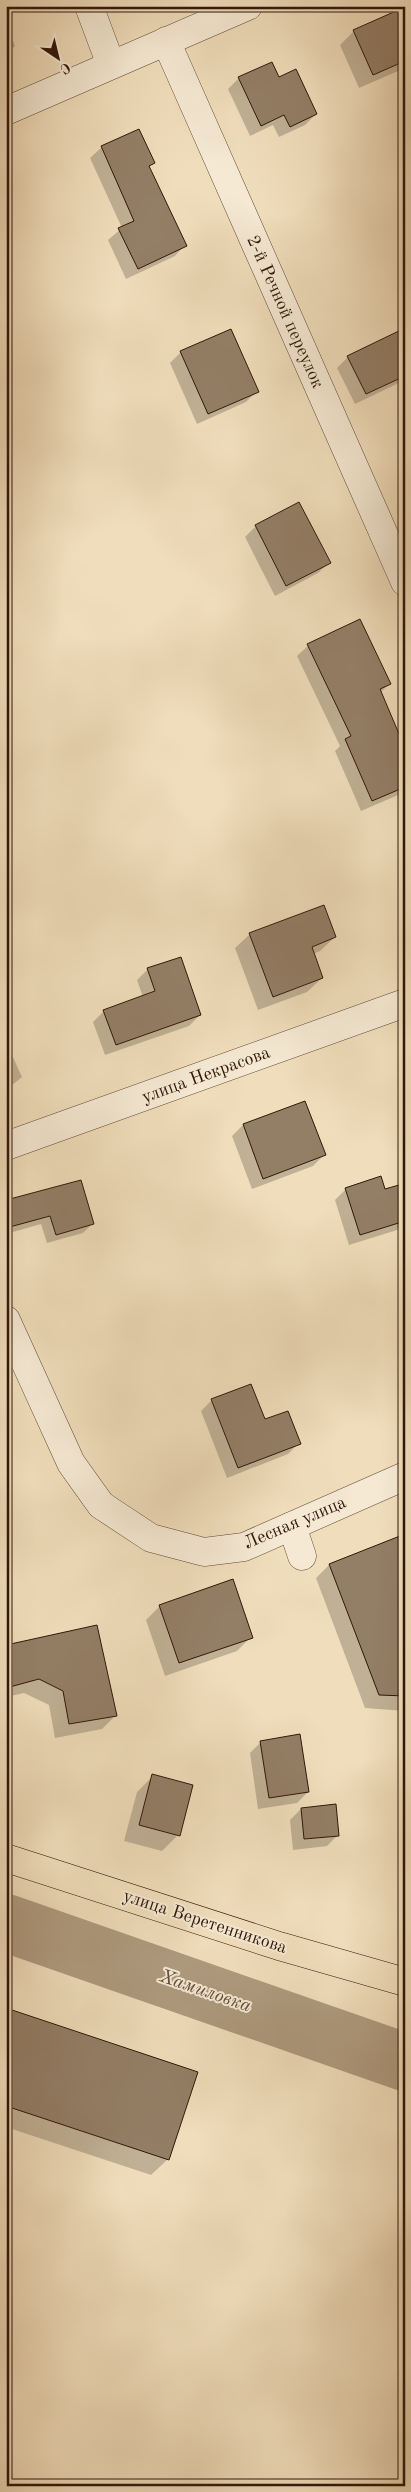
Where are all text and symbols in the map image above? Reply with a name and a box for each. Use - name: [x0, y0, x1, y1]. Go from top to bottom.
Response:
- north arrow: [32, 32, 82, 82]
- text: С: [57, 59, 73, 76]
- street label: 2-й Речной переулок: [243, 233, 327, 391]
- street label: улица Некрасова: [139, 1043, 273, 1107]
- street label: Лесная улица: [241, 1493, 349, 1553]
- street label: улица Веретенникова: [121, 1887, 289, 1957]
- water label: Хамиловка: [156, 1967, 254, 2017]

